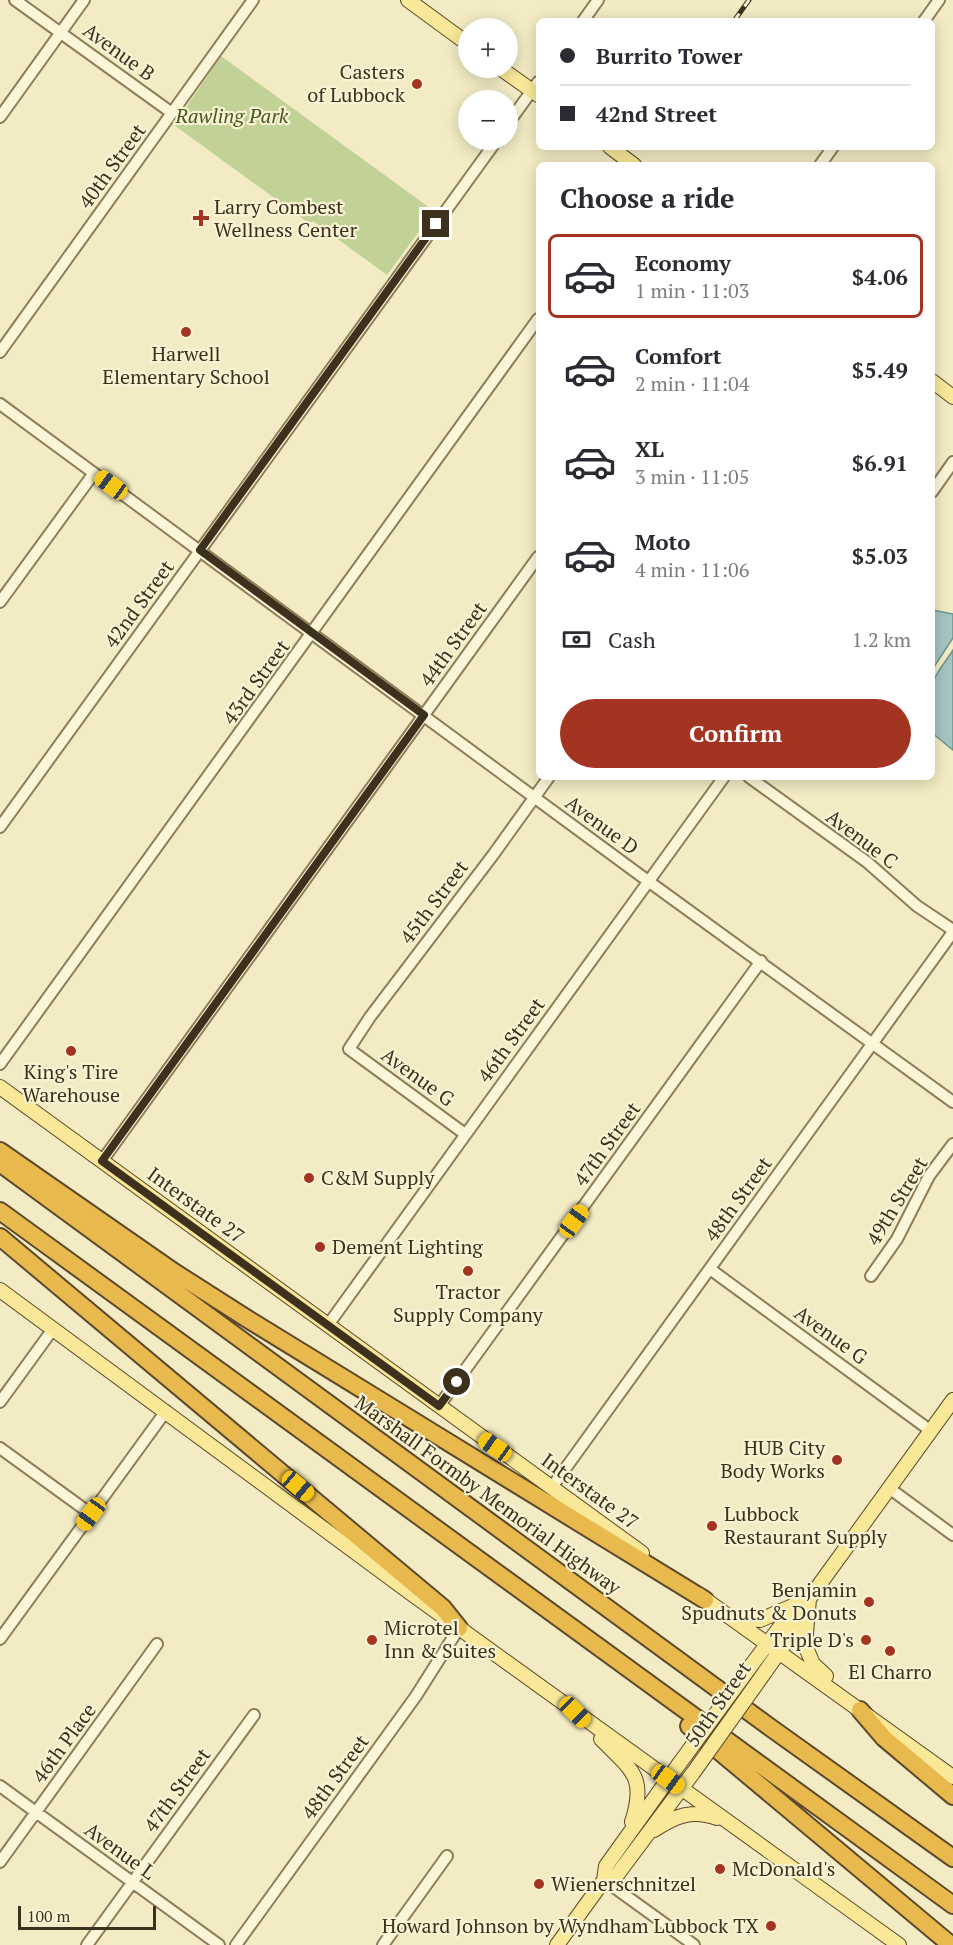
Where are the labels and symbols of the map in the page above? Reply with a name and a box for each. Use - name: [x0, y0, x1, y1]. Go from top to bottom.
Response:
- street label: Avenue B: [78, 16, 161, 87]
- place label: Casters of Lubbock: [307, 58, 406, 108]
- marker: Casters of Lubbock: [410, 77, 424, 91]
- park label: Rawling Park: [175, 102, 289, 129]
- street label: 40th Street: [72, 117, 152, 214]
- place label: Larry Combest Wellness Center: [214, 193, 357, 243]
- marker: Larry Combest Wellness Center: [192, 209, 210, 227]
- route end: [422, 210, 449, 237]
- marker: Harwell Elementary School: [179, 325, 193, 339]
- place label: Harwell Elementary School: [102, 340, 270, 390]
- car: [91, 467, 131, 503]
- street label: 42nd Street: [98, 554, 180, 653]
- street label: 44th Street: [413, 595, 493, 692]
- street label: 43rd Street: [216, 634, 296, 729]
- street label: Avenue D: [560, 789, 644, 860]
- street label: Avenue C: [821, 803, 904, 874]
- street label: 45th Street: [393, 854, 474, 949]
- street label: 46th Street: [471, 991, 551, 1088]
- street label: Avenue G: [376, 1041, 460, 1112]
- marker: King's Tire Warehouse: [64, 1044, 78, 1058]
- place label: King's Tire Warehouse: [22, 1058, 120, 1108]
- street label: 47th Street: [567, 1096, 647, 1191]
- street label: 48th Street: [698, 1150, 778, 1247]
- street label: 49th Street: [860, 1151, 934, 1250]
- street label: Interstate 27: [142, 1160, 250, 1249]
- place label: C&M Supply: [321, 1164, 435, 1191]
- marker: C&M Supply: [302, 1171, 316, 1185]
- car: [556, 1201, 592, 1241]
- place label: Dement Lighting: [332, 1233, 483, 1260]
- marker: Dement Lighting: [313, 1240, 327, 1254]
- marker: Tractor Supply Company: [461, 1264, 475, 1278]
- place label: Tractor Supply Company: [393, 1278, 544, 1328]
- street label: Avenue G: [789, 1299, 873, 1370]
- route start: [443, 1368, 470, 1395]
- street label: Marshall Formby Memorial Highway: [350, 1389, 628, 1601]
- car: [475, 1429, 515, 1465]
- place label: HUB City Body Works: [720, 1434, 826, 1484]
- street label: Interstate 27: [536, 1446, 644, 1535]
- marker: HUB City Body Works: [830, 1453, 844, 1467]
- car: [278, 1468, 318, 1504]
- car: [73, 1494, 109, 1534]
- place label: Lubbock Restaurant Supply: [724, 1500, 888, 1550]
- marker: Lubbock Restaurant Supply: [705, 1519, 719, 1533]
- place label: Benjamin Spudnuts & Donuts: [681, 1576, 857, 1626]
- marker: Benjamin Spudnuts & Donuts: [862, 1595, 876, 1609]
- place label: Microtel Inn & Suites: [384, 1614, 496, 1664]
- place label: Triple D's: [770, 1626, 854, 1653]
- marker: Microtel Inn & Suites: [365, 1633, 379, 1647]
- marker: Triple D's: [859, 1633, 873, 1647]
- marker: El Charro: [883, 1644, 897, 1658]
- street label: 50th Street: [678, 1655, 757, 1752]
- place label: El Charro: [848, 1658, 932, 1685]
- car: [556, 1693, 594, 1731]
- street label: 46th Place: [26, 1697, 102, 1788]
- street label: 48th Street: [295, 1728, 375, 1825]
- street label: 47th Street: [137, 1742, 217, 1837]
- car: [648, 1761, 688, 1797]
- street label: Avenue L: [79, 1816, 161, 1885]
- place label: McDonald's: [732, 1855, 836, 1882]
- marker: McDonald's: [713, 1862, 727, 1876]
- place label: Wienerschnitzel: [551, 1870, 696, 1897]
- marker: Wienerschnitzel: [532, 1877, 546, 1891]
- scale bar: [18, 1903, 156, 1930]
- place label: Howard Johnson by Wyndham Lubbock TX: [382, 1912, 760, 1939]
- marker: Howard Johnson by Wyndham Lubbock TX: [764, 1919, 778, 1933]

